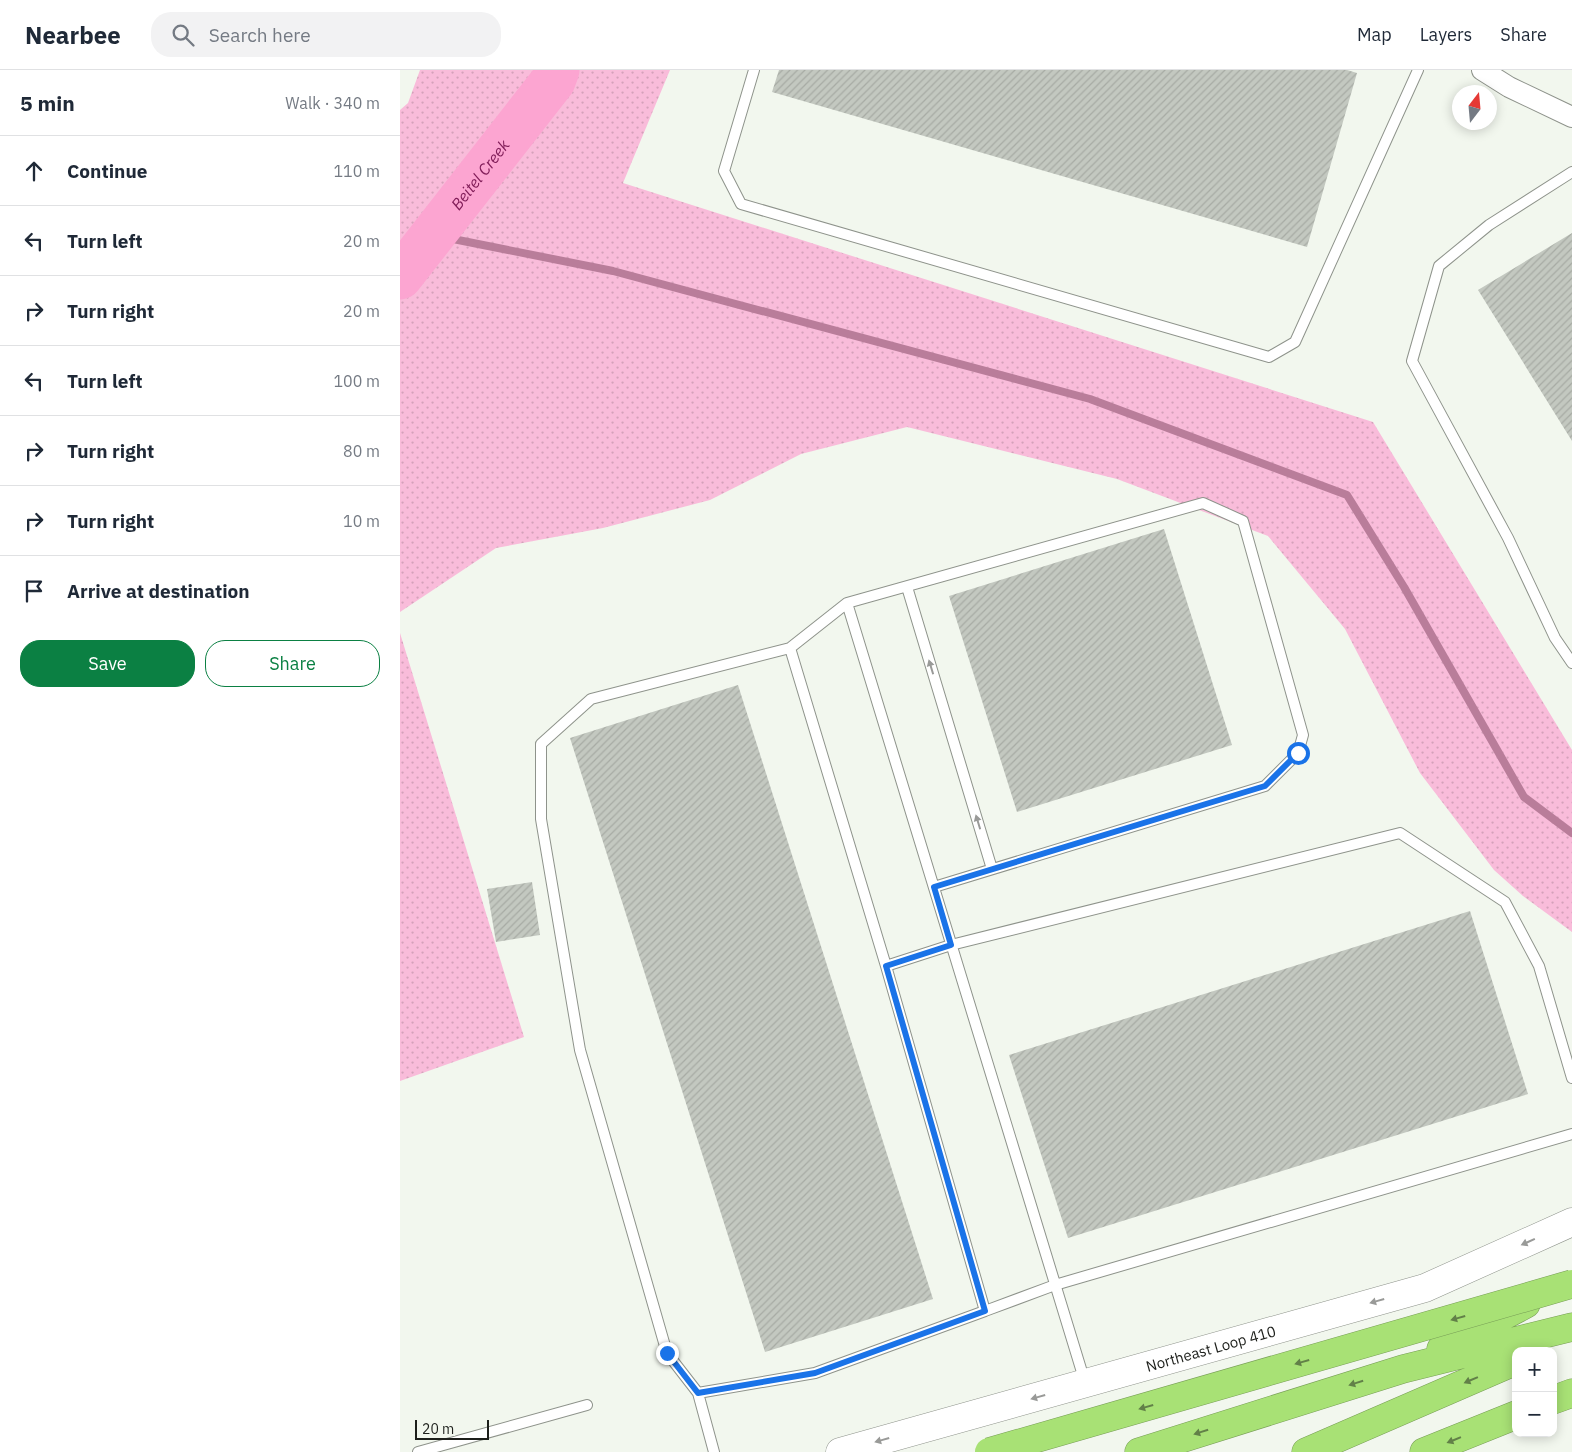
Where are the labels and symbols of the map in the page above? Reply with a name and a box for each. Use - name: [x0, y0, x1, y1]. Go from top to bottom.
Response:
- north arrow: [1452, 85, 1497, 130]
- water label: Beitel Creek: [446, 135, 514, 214]
- one-way arrow: [926, 659, 934, 674]
- route start: [1287, 742, 1310, 765]
- one-way arrow: [974, 815, 981, 830]
- one-way arrow: [1521, 1238, 1535, 1246]
- one-way arrow: [1369, 1298, 1384, 1306]
- one-way arrow: [1450, 1314, 1465, 1322]
- street label: Northeast Loop 410: [1144, 1321, 1278, 1375]
- route end: [656, 1342, 679, 1365]
- one-way arrow: [1294, 1359, 1309, 1367]
- one-way arrow: [1464, 1377, 1478, 1385]
- one-way arrow: [1349, 1380, 1364, 1388]
- one-way arrow: [1031, 1393, 1046, 1401]
- one-way arrow: [1138, 1404, 1153, 1412]
- scale bar: [415, 1417, 489, 1440]
- one-way arrow: [1194, 1429, 1209, 1437]
- one-way arrow: [1447, 1436, 1461, 1444]
- one-way arrow: [874, 1437, 889, 1445]

